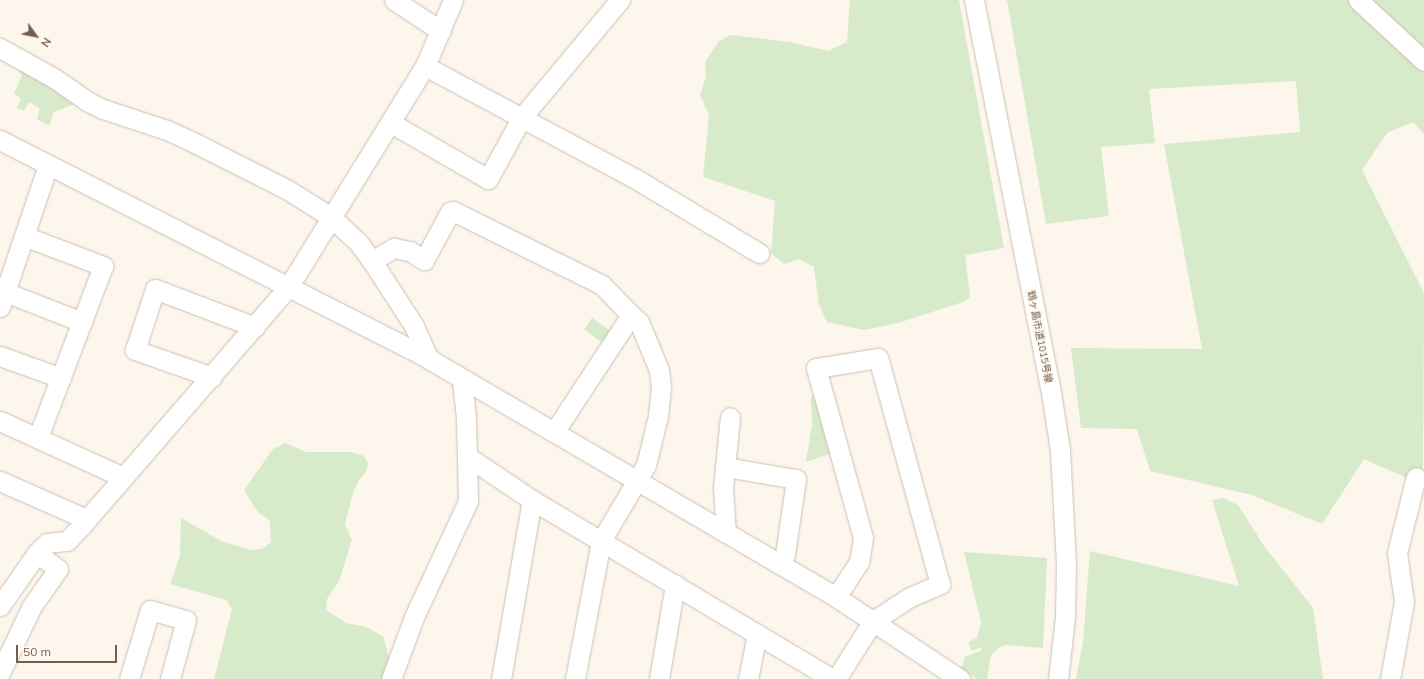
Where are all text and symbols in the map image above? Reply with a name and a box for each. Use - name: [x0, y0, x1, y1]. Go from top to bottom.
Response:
- north arrow: [16, 16, 56, 56]
- text: N: [38, 35, 54, 50]
- street label: 鶴ヶ島市道1015号線: [1025, 290, 1055, 384]
- scale bar: [18, 637, 119, 663]
- text: 50 m: [23, 644, 51, 659]

